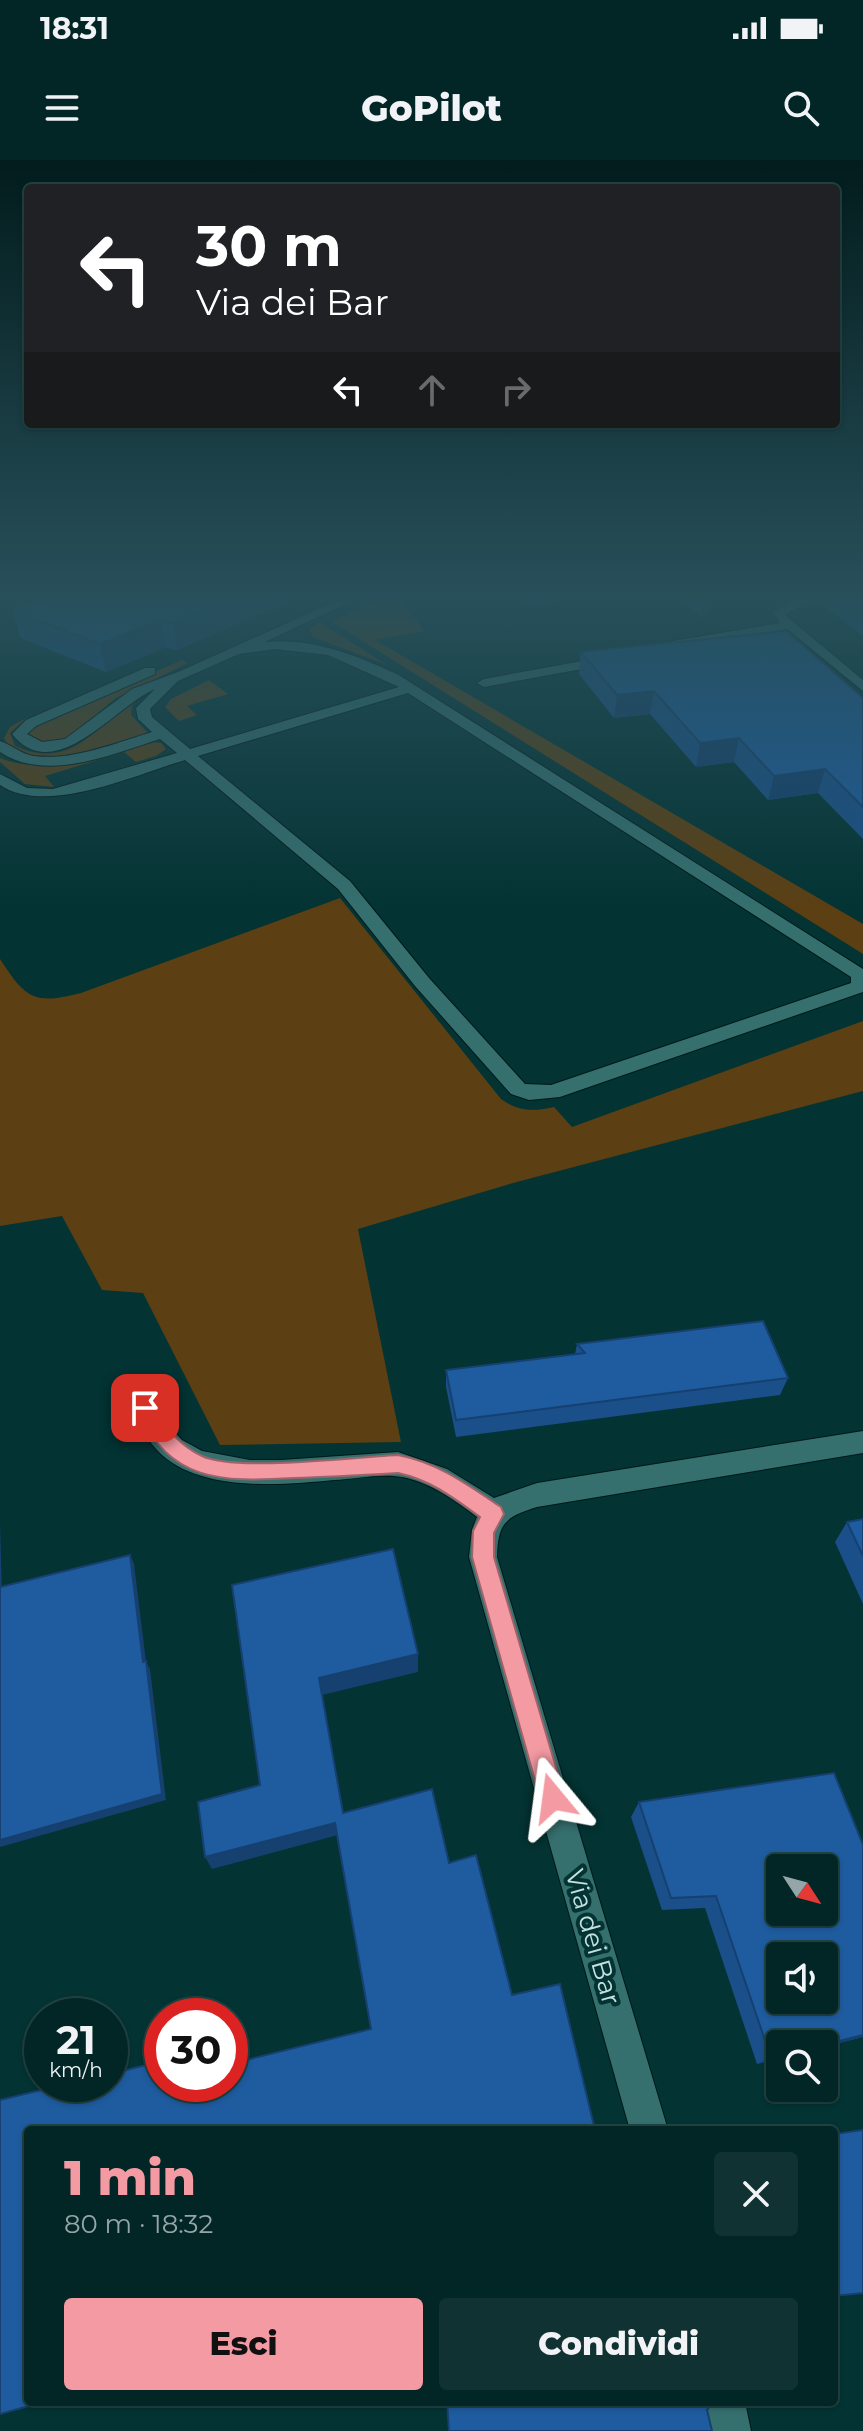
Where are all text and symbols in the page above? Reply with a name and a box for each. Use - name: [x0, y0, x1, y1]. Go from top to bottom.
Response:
- text: 18:31: [40, 10, 109, 47]
- icon: menu: [40, 86, 84, 130]
- text: GoPilot: [361, 86, 502, 130]
- icon: search: [779, 86, 823, 130]
- text: 30 m: [196, 212, 342, 280]
- icon: left: [64, 216, 168, 320]
- text: Via dei Bar: [196, 280, 389, 324]
- icon: left: [326, 368, 370, 412]
- icon: ahead: [410, 368, 454, 412]
- icon: right: [494, 368, 538, 412]
- pin: [111, 1374, 179, 1442]
- icon: arrive: [123, 1386, 167, 1430]
- position arrow: [511, 1756, 595, 1840]
- north arrow: [766, 1854, 838, 1926]
- map controls: [766, 1854, 838, 2102]
- street label: Via dei Bar: [558, 1866, 628, 2008]
- button: sound: [766, 1942, 838, 2014]
- speed limit sign: 30: [144, 1998, 248, 2102]
- text: 21: [56, 2015, 96, 2064]
- button: search: [766, 2030, 838, 2102]
- text: km/h: [49, 2058, 103, 2082]
- text: 1 min: [64, 2149, 196, 2207]
- button: close: [714, 2152, 798, 2236]
- text: 80 m · 18:32: [64, 2208, 213, 2240]
- button: Esci: [64, 2298, 423, 2390]
- button: Condividi: [439, 2298, 798, 2390]

